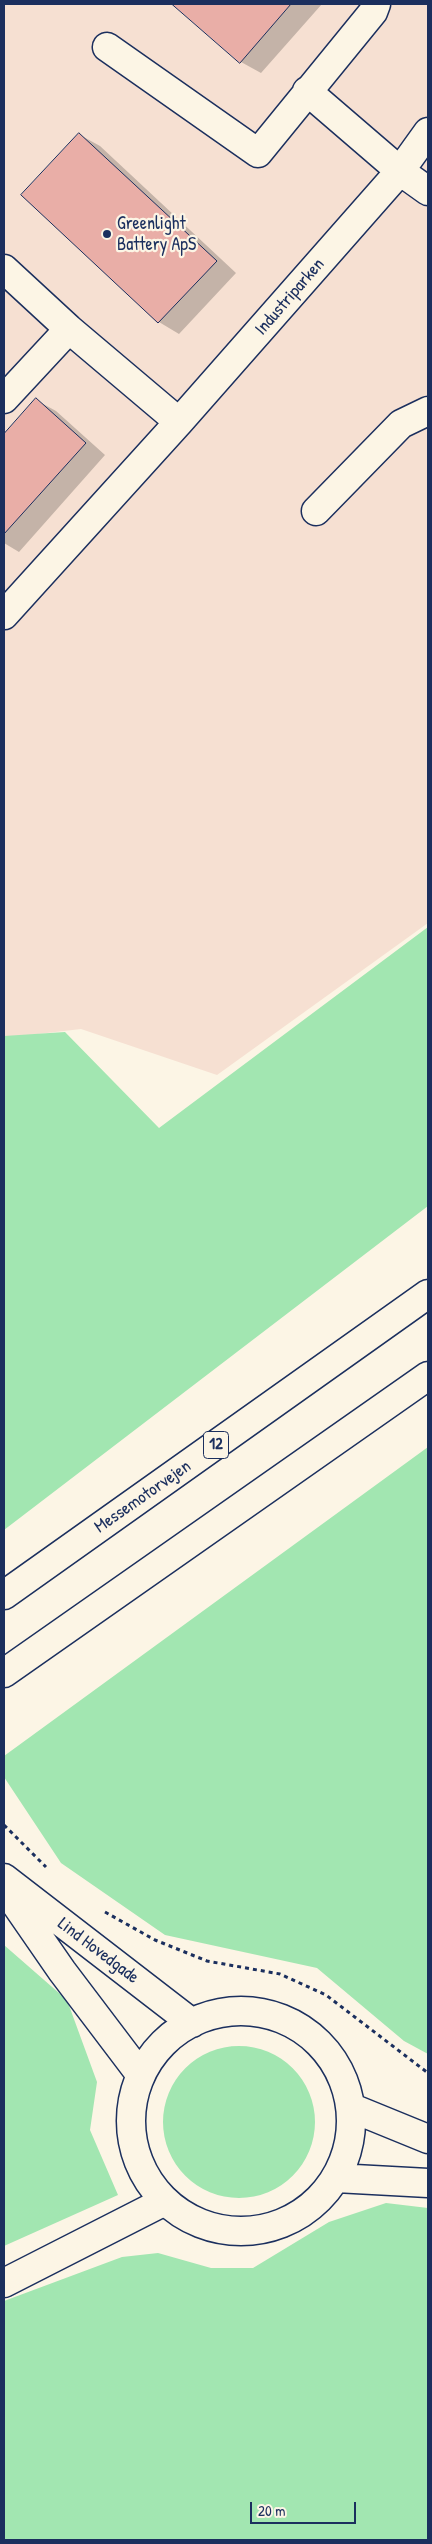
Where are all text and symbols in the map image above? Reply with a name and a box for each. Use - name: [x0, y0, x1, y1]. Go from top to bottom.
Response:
- place label: Greenlight Battery ApS: [117, 213, 196, 255]
- marker: Greenlight Battery ApS: [101, 228, 113, 240]
- street label: Industriparken: [251, 254, 329, 340]
- road number: 12: [204, 1432, 228, 1458]
- street label: Messemotorvejen: [91, 1456, 195, 1538]
- street label: Lind Hovedgade: [53, 1913, 143, 1989]
- scale bar: [252, 2492, 358, 2524]
- text: 20 m: [258, 2500, 285, 2521]

